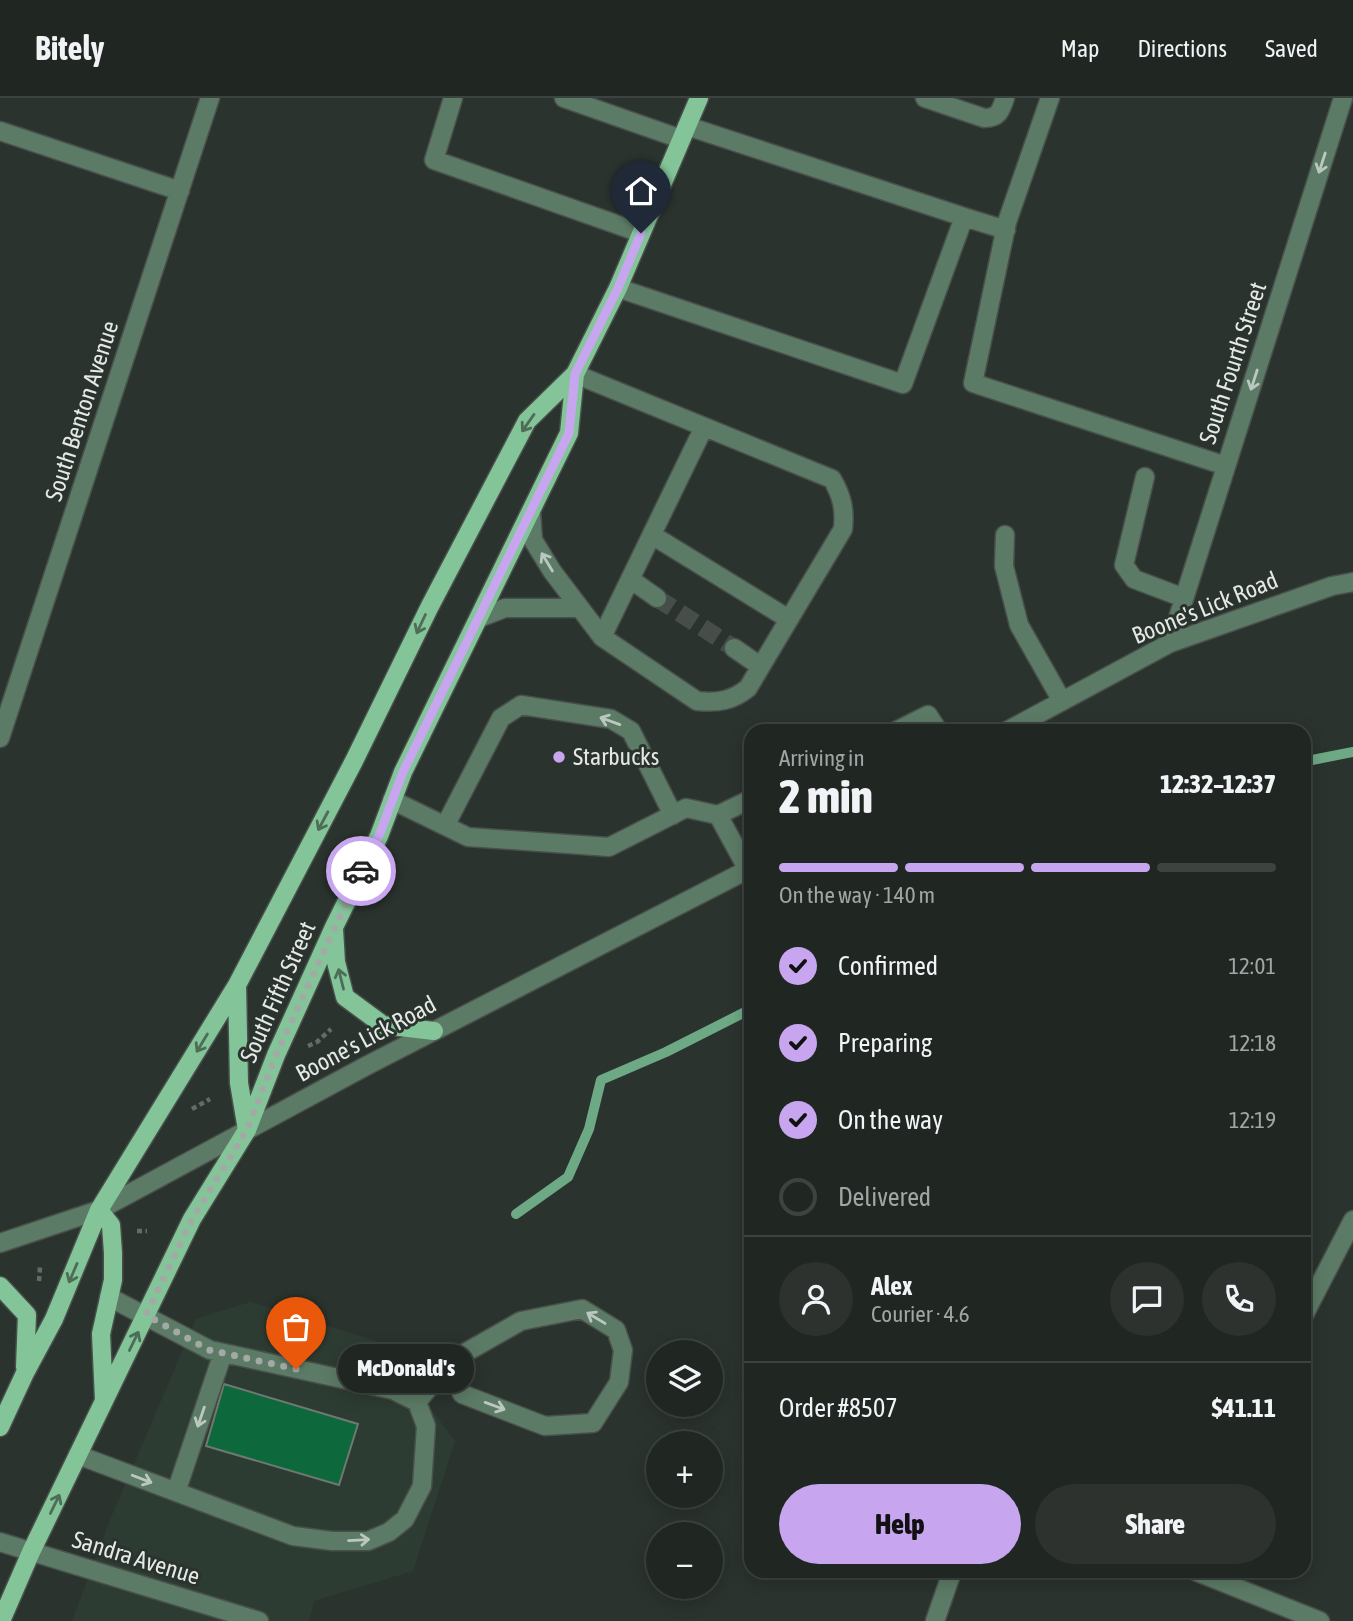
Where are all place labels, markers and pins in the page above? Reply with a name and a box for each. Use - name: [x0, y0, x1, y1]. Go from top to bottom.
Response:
- pin: [611, 161, 671, 233]
- place label: Starbucks: [573, 743, 659, 770]
- marker: Starbucks: [551, 749, 567, 765]
- pin: [266, 1297, 326, 1369]
- callout: McDonald's: [338, 1344, 474, 1394]

